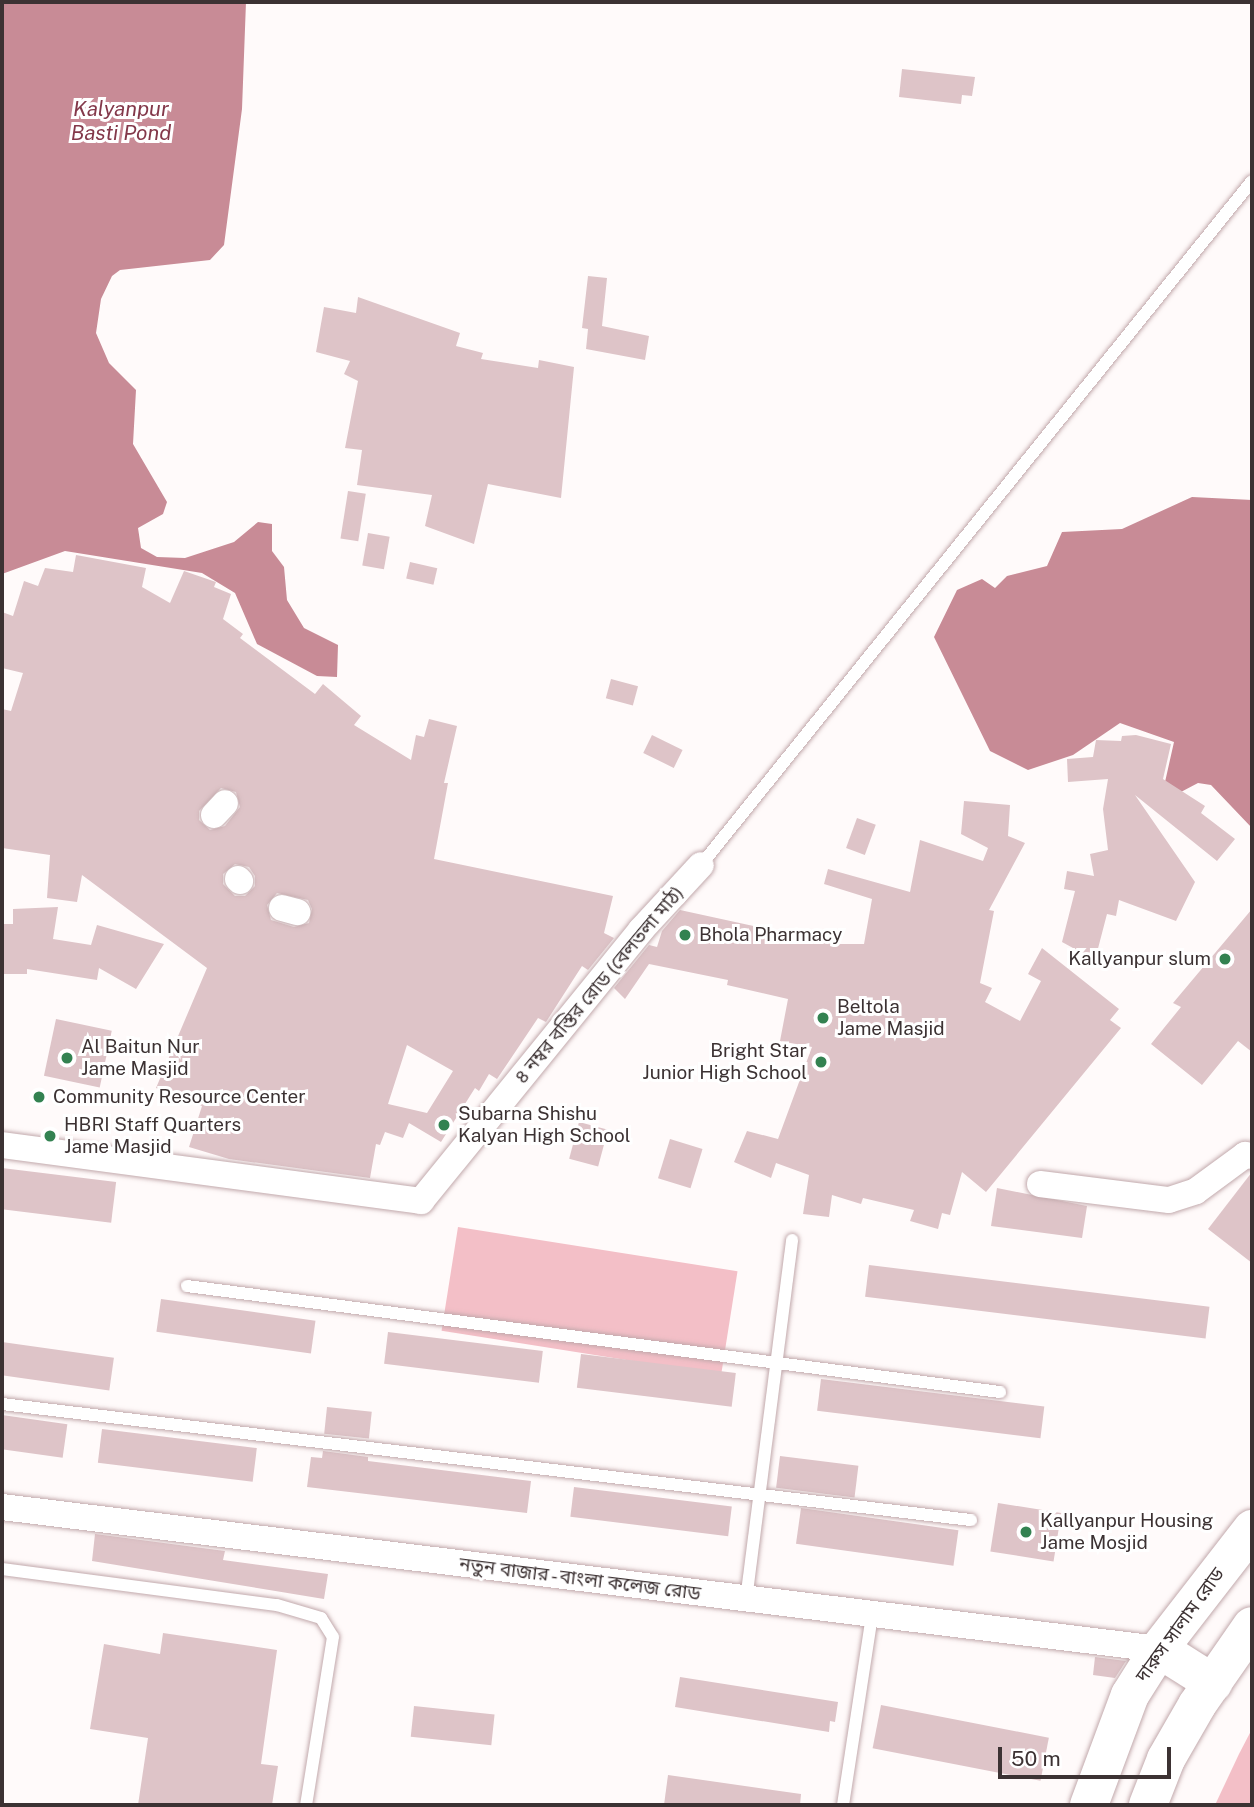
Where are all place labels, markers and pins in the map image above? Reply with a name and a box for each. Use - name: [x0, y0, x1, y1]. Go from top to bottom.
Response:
- place label: Bhola Pharmacy: [699, 924, 842, 946]
- marker: Bhola Pharmacy: [677, 927, 693, 943]
- place label: Kallyanpur slum: [1068, 948, 1211, 970]
- marker: Kallyanpur slum: [1217, 951, 1233, 967]
- place label: Beltola Jame Masjid: [837, 996, 945, 1040]
- marker: Beltola Jame Masjid: [815, 1010, 831, 1026]
- place label: Al Baitun Nur Jame Masjid: [81, 1036, 200, 1080]
- place label: Bright Star Junior High School: [642, 1040, 807, 1084]
- marker: Al Baitun Nur Jame Masjid: [59, 1050, 75, 1066]
- marker: Bright Star Junior High School: [813, 1054, 829, 1070]
- place label: Community Resource Center: [53, 1086, 306, 1108]
- marker: Community Resource Center: [31, 1089, 47, 1105]
- place label: Subarna Shishu Kalyan High School: [458, 1103, 630, 1147]
- place label: HBRI Staff Quarters Jame Masjid: [64, 1114, 241, 1158]
- marker: Subarna Shishu Kalyan High School: [436, 1117, 452, 1133]
- marker: HBRI Staff Quarters Jame Masjid: [42, 1128, 58, 1144]
- place label: Kallyanpur Housing Jame Mosjid: [1040, 1510, 1213, 1554]
- marker: Kallyanpur Housing Jame Mosjid: [1018, 1524, 1034, 1540]

